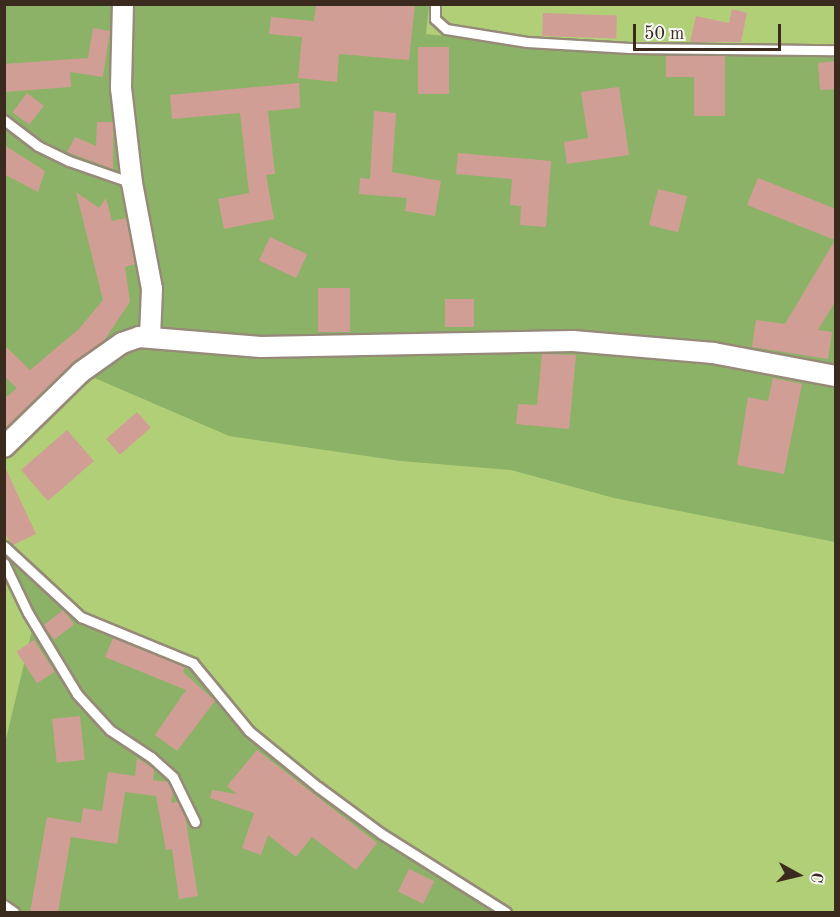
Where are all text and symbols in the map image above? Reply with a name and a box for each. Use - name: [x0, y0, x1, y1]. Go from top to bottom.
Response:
- scale bar: [636, 12, 784, 50]
- text: 50 m: [644, 25, 684, 43]
- north arrow: [768, 845, 828, 905]
- text: С: [807, 871, 824, 884]

